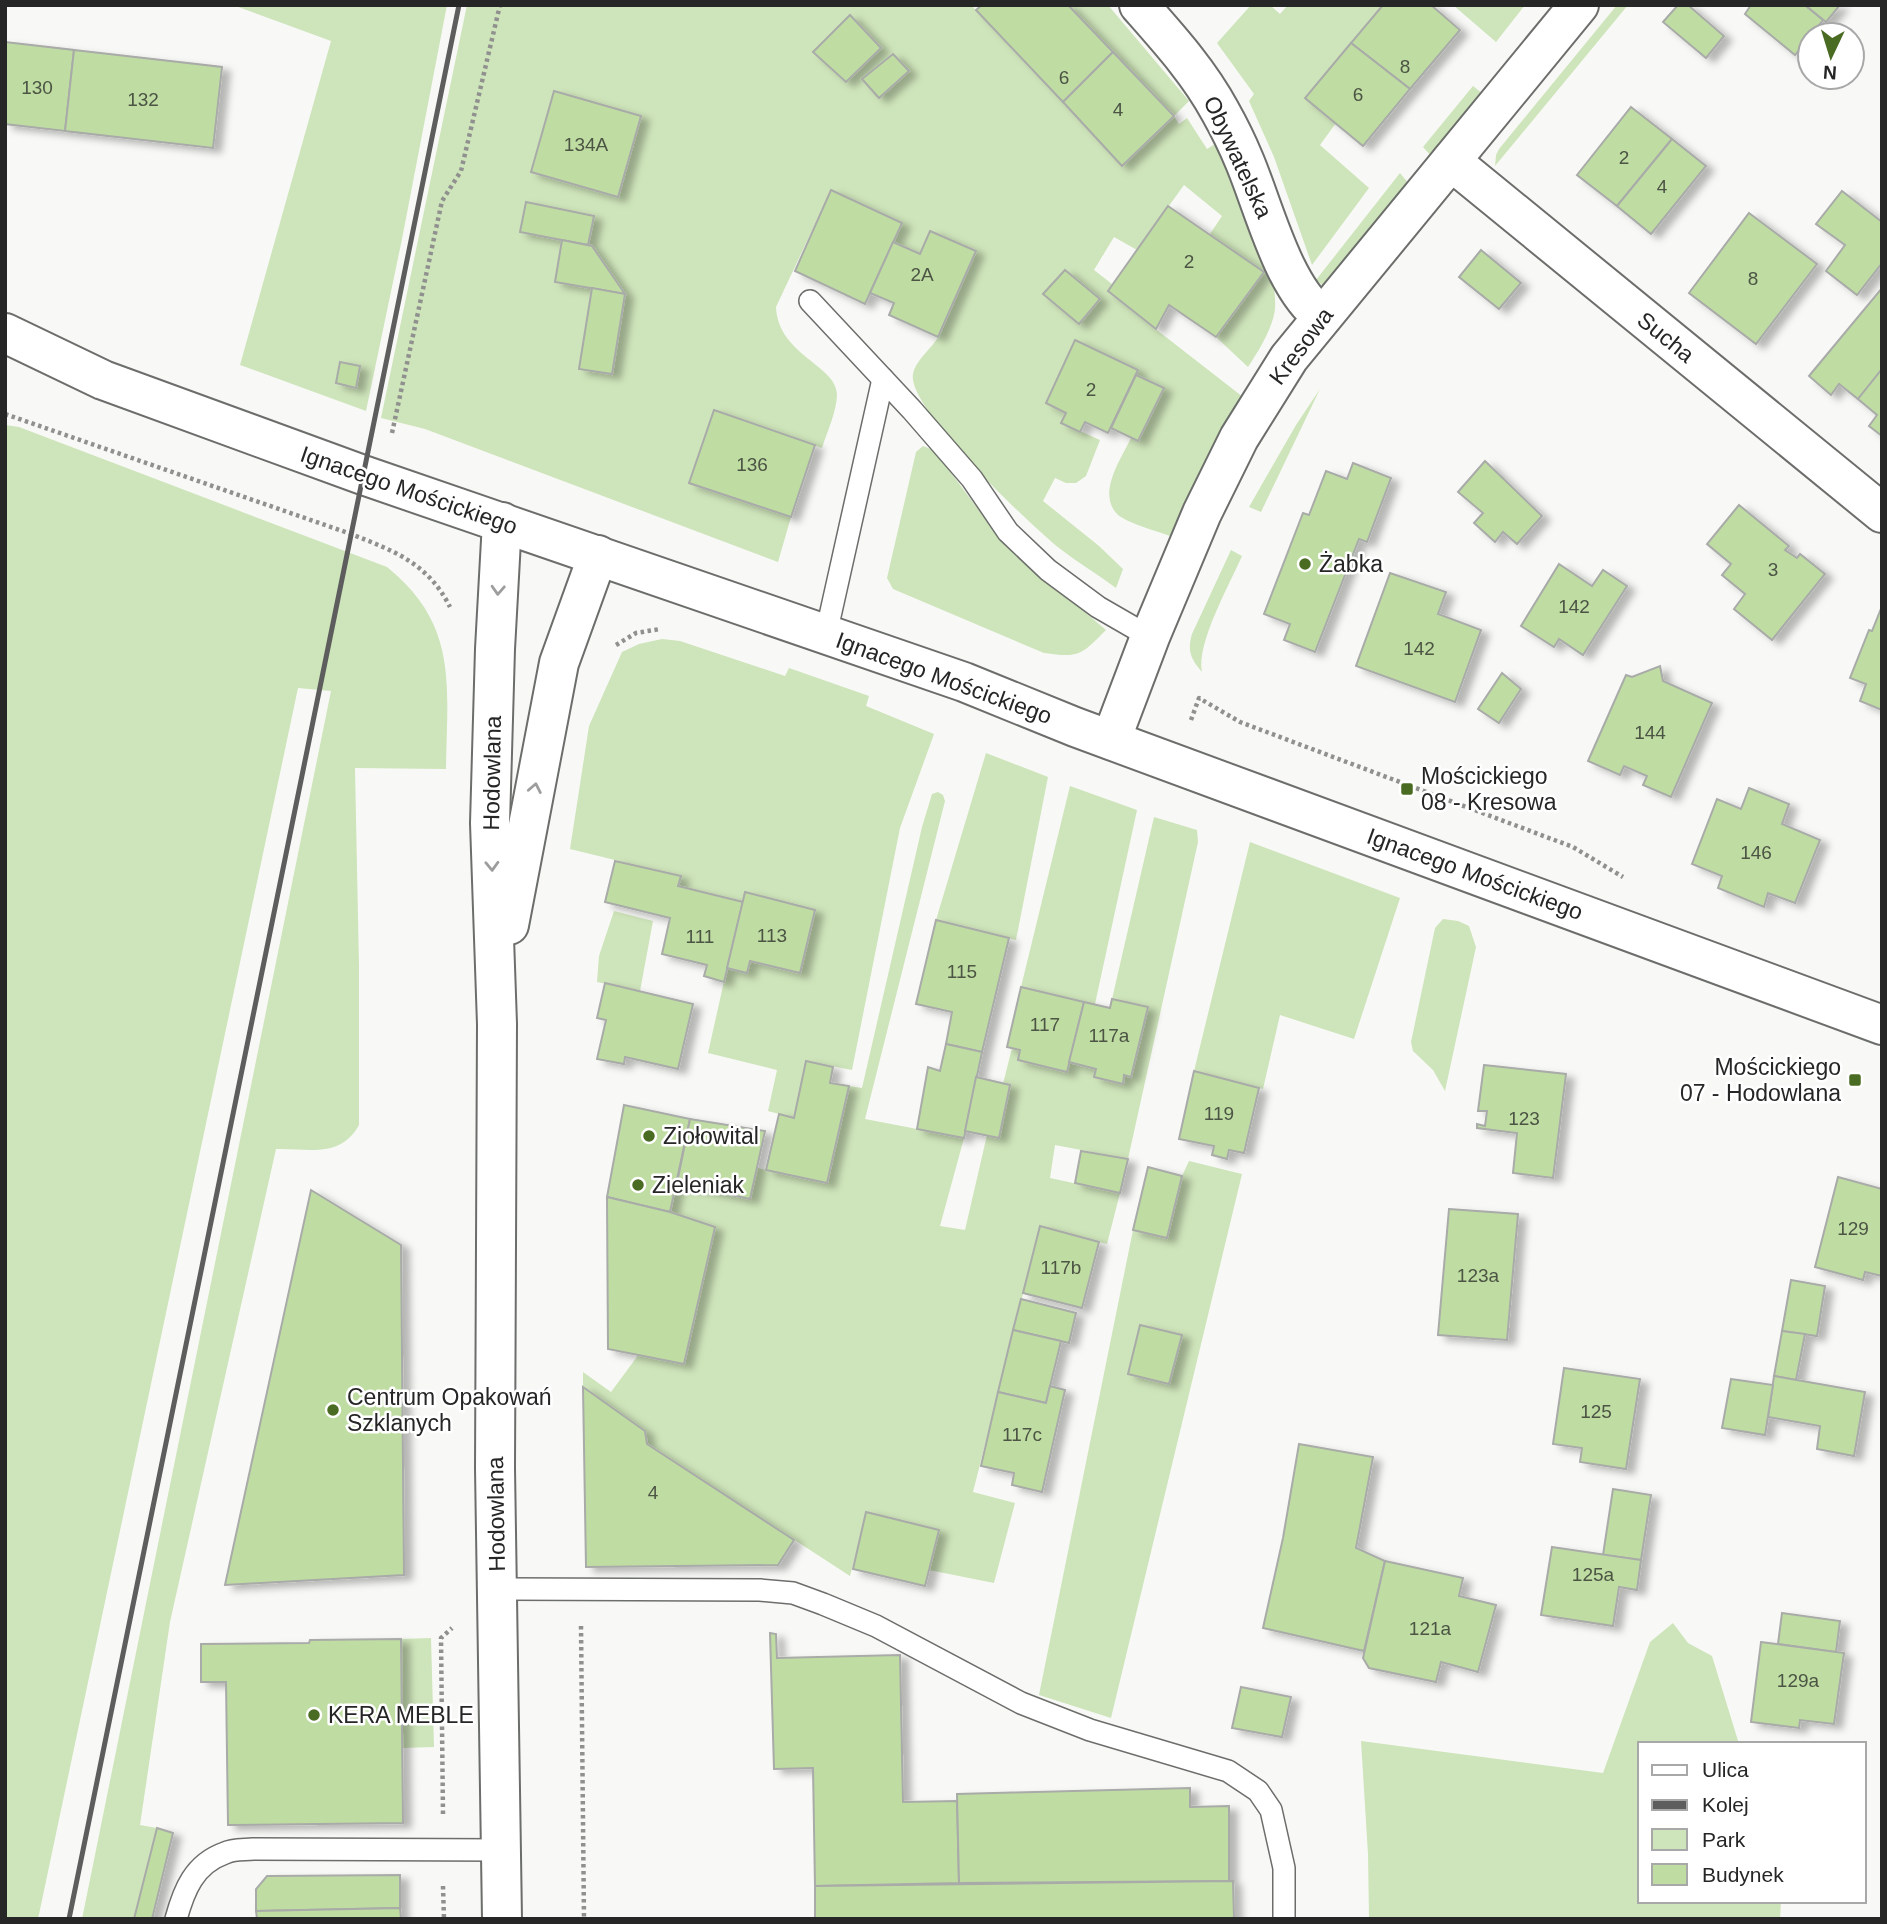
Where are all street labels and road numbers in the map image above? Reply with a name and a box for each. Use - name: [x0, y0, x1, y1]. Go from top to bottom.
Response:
- street label: Obywatelska: [1198, 92, 1278, 222]
- street label: Kresowa: [1264, 302, 1338, 390]
- street label: Sucha: [1632, 306, 1700, 368]
- street label: Ignacego Mościckiego: [297, 441, 521, 539]
- street label: Ignacego Mościckiego: [833, 627, 1055, 729]
- street label: Hodowlana: [478, 715, 506, 831]
- street label: Ignacego Mościckiego: [1364, 823, 1586, 925]
- street label: Hodowlana: [482, 1456, 510, 1572]

